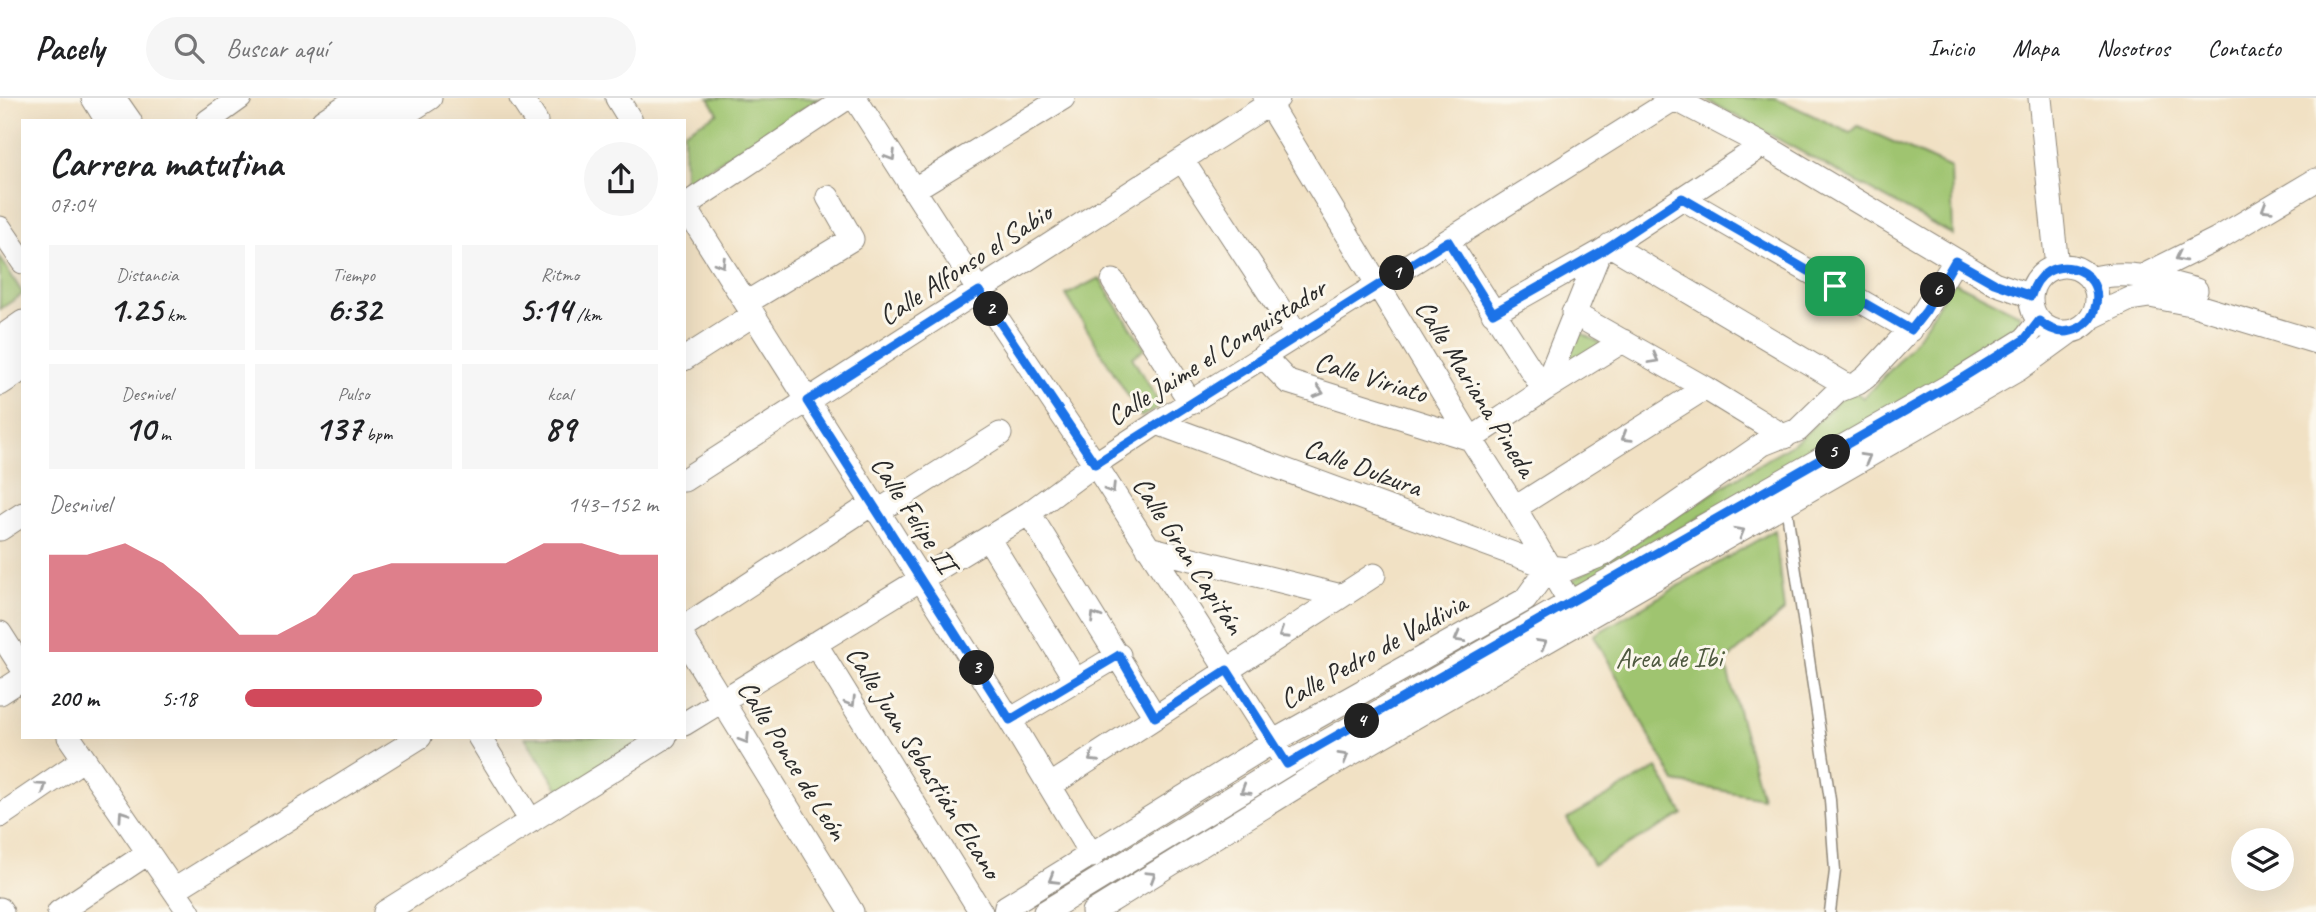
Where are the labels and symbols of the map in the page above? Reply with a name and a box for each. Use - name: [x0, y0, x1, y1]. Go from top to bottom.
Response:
- one-way arrow: [883, 148, 896, 161]
- street label: Calle Alfonso el Sabio: [872, 193, 1061, 333]
- one-way arrow: [2260, 200, 2273, 213]
- one-way arrow: [2175, 249, 2187, 263]
- one-way arrow: [713, 256, 726, 269]
- pin: 1: [1380, 256, 1414, 290]
- pin: [1805, 256, 1865, 316]
- street label: Calle Jaime el Conquistador: [1100, 269, 1335, 434]
- pin: 6: [1920, 272, 1955, 308]
- pin: 2: [974, 292, 1009, 326]
- street label: Calle Mariana Pineda: [1407, 293, 1546, 485]
- street label: Calle Viriato: [1311, 343, 1433, 411]
- one-way arrow: [1646, 351, 1659, 364]
- one-way arrow: [1313, 383, 1325, 398]
- one-way arrow: [1621, 429, 1634, 442]
- street label: Calle Dulzura: [1299, 430, 1428, 505]
- pin: 5: [1815, 434, 1850, 470]
- street label: Calle Felipe II: [863, 449, 968, 584]
- one-way arrow: [1858, 454, 1871, 467]
- street label: Calle Gran Capitán: [1125, 469, 1254, 642]
- one-way arrow: [1102, 481, 1115, 494]
- one-way arrow: [1732, 527, 1745, 540]
- street label: Calle Pedro de Valdivia: [1273, 584, 1475, 717]
- one-way arrow: [1090, 611, 1103, 624]
- one-way arrow: [1278, 625, 1291, 638]
- one-way arrow: [1453, 630, 1466, 643]
- street label: Calle Juan Sebastián Elcano: [838, 639, 1011, 887]
- one-way arrow: [1535, 639, 1547, 652]
- park label: Area de Ibi: [1616, 640, 1726, 675]
- pin: 3: [960, 650, 995, 686]
- street label: Calle Ponce de León: [730, 673, 857, 848]
- one-way arrow: [843, 694, 856, 707]
- pin: 4: [1344, 704, 1380, 738]
- one-way arrow: [737, 731, 750, 744]
- one-way arrow: [1087, 749, 1100, 762]
- one-way arrow: [1337, 752, 1350, 765]
- one-way arrow: [1239, 782, 1252, 795]
- one-way arrow: [34, 783, 47, 795]
- one-way arrow: [119, 810, 131, 823]
- one-way arrow: [1047, 871, 1060, 884]
- one-way arrow: [1143, 872, 1156, 885]

